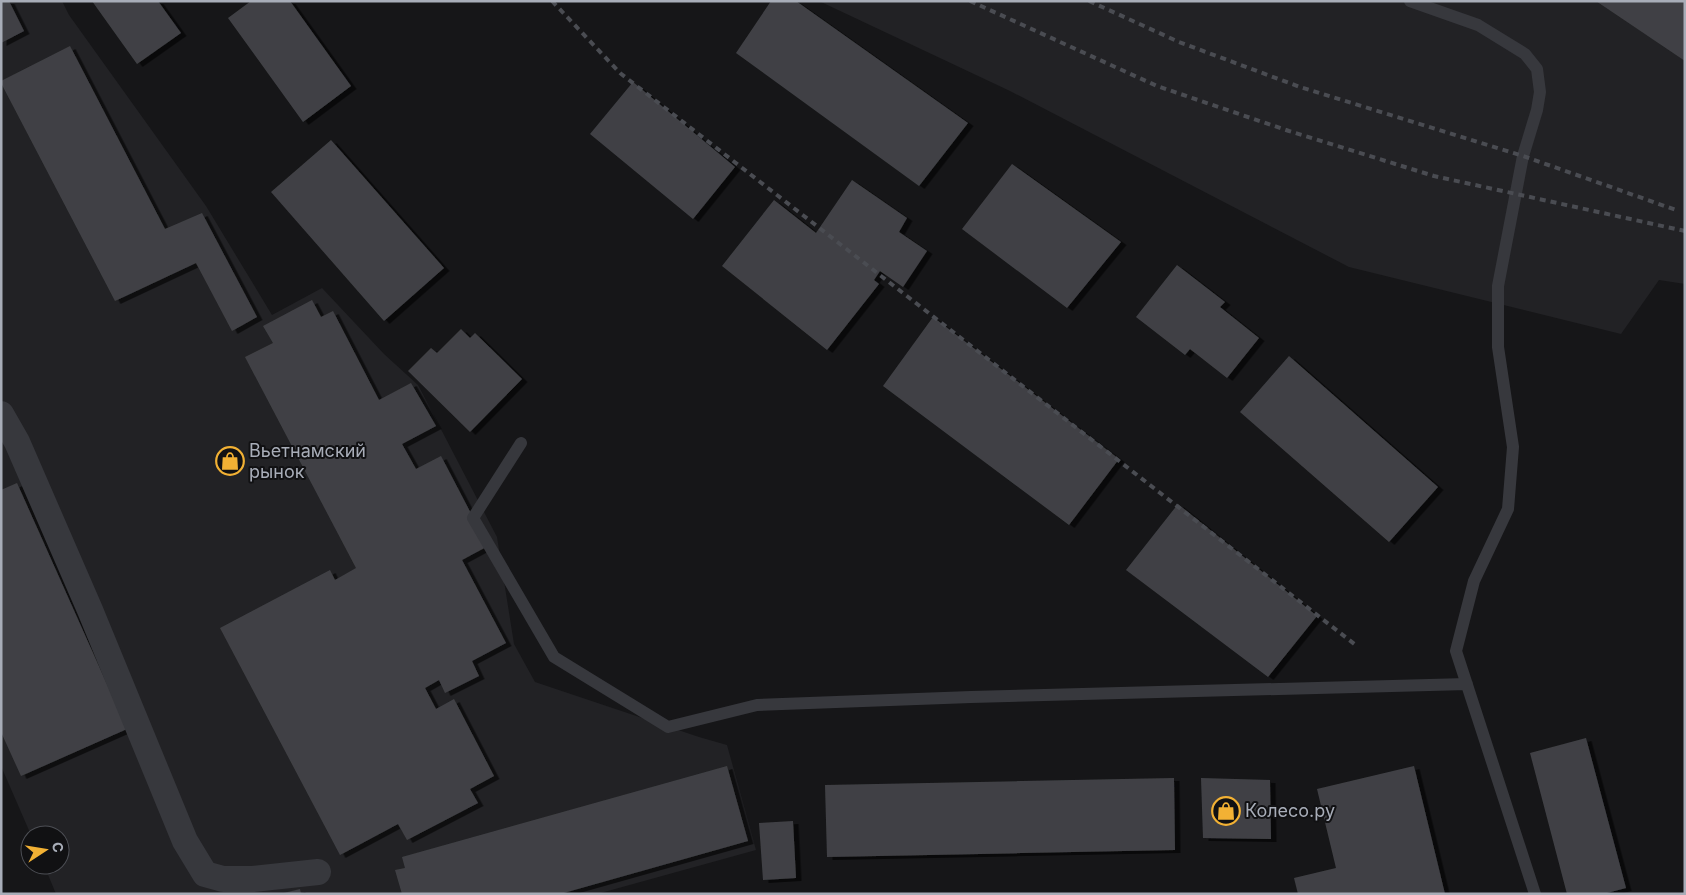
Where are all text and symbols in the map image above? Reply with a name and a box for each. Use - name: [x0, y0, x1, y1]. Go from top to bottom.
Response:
- place label: Вьетнамский рынок: [249, 440, 366, 482]
- shop icon: Вьетнамский рынок: [215, 446, 245, 476]
- shop icon: Колесо.ру: [1211, 796, 1241, 826]
- place label: Колесо.ру: [1245, 800, 1335, 821]
- north arrow: [20, 825, 70, 875]
- text: С: [49, 840, 68, 854]

